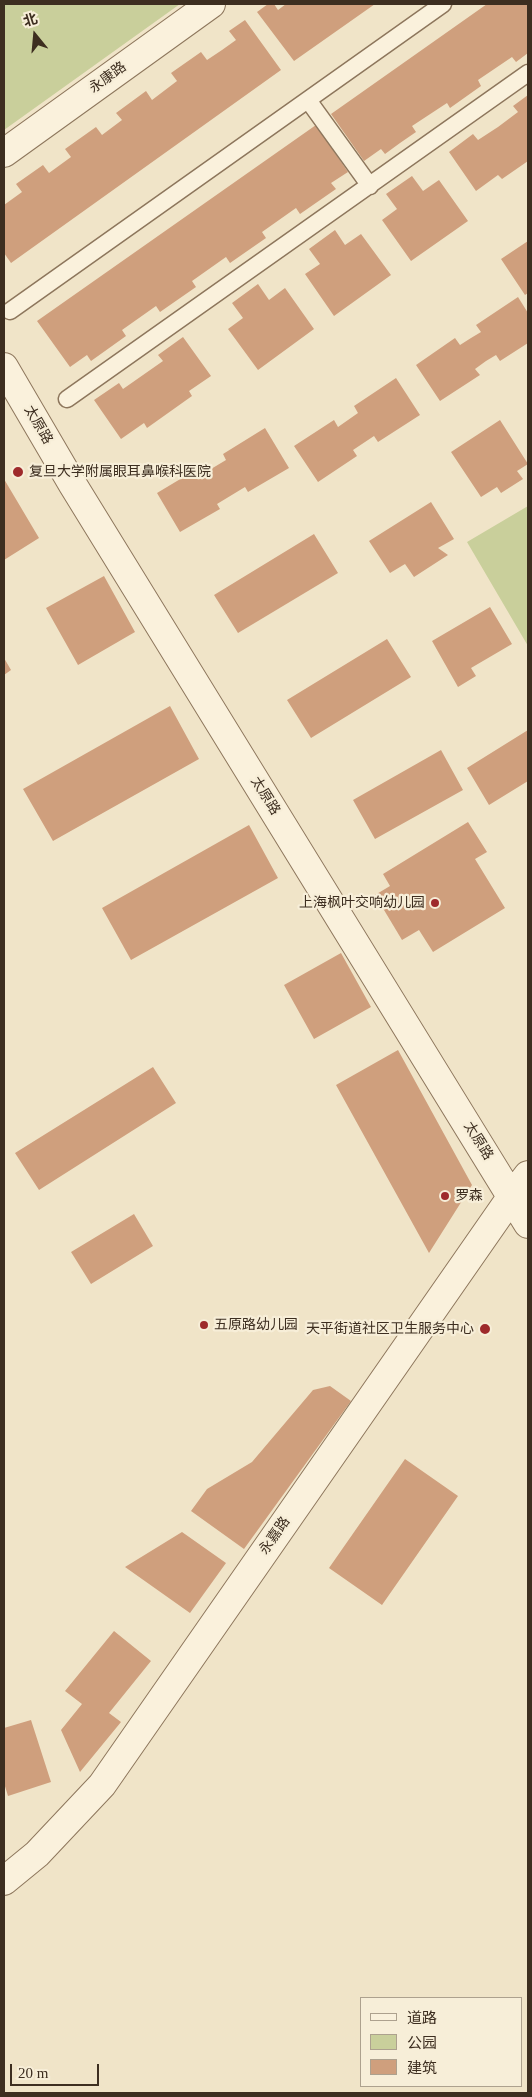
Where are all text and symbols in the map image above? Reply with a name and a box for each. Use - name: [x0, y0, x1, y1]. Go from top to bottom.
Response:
- north arrow: [10, 10, 60, 60]
- text: 北: [22, 11, 39, 29]
- street label: 永康路: [86, 59, 130, 97]
- street label: 太原路: [20, 403, 56, 447]
- place label: 复旦大学附属眼耳鼻喉科医院: [29, 464, 211, 480]
- marker: 复旦大学附属眼耳鼻喉科医院: [11, 465, 25, 479]
- street label: 太原路: [247, 774, 283, 818]
- place label: 上海枫叶交响幼儿园: [299, 895, 425, 911]
- marker: 上海枫叶交响幼儿园: [429, 897, 441, 909]
- street label: 太原路: [460, 1119, 496, 1163]
- place label: 罗森: [455, 1188, 483, 1204]
- marker: 罗森: [439, 1190, 451, 1202]
- place label: 五原路幼儿园: [214, 1317, 298, 1333]
- marker: 五原路幼儿园: [198, 1319, 210, 1331]
- place label: 天平街道社区卫生服务中心: [306, 1321, 474, 1337]
- marker: 天平街道社区卫生服务中心: [478, 1322, 492, 1336]
- street label: 永嘉路: [256, 1514, 294, 1558]
- legend: [360, 1997, 522, 2087]
- text: 道路: [407, 2010, 437, 2026]
- text: 公园: [407, 2035, 437, 2051]
- scale bar: [12, 2054, 101, 2086]
- text: 建筑: [407, 2060, 437, 2076]
- text: 20 m: [18, 2065, 48, 2081]

